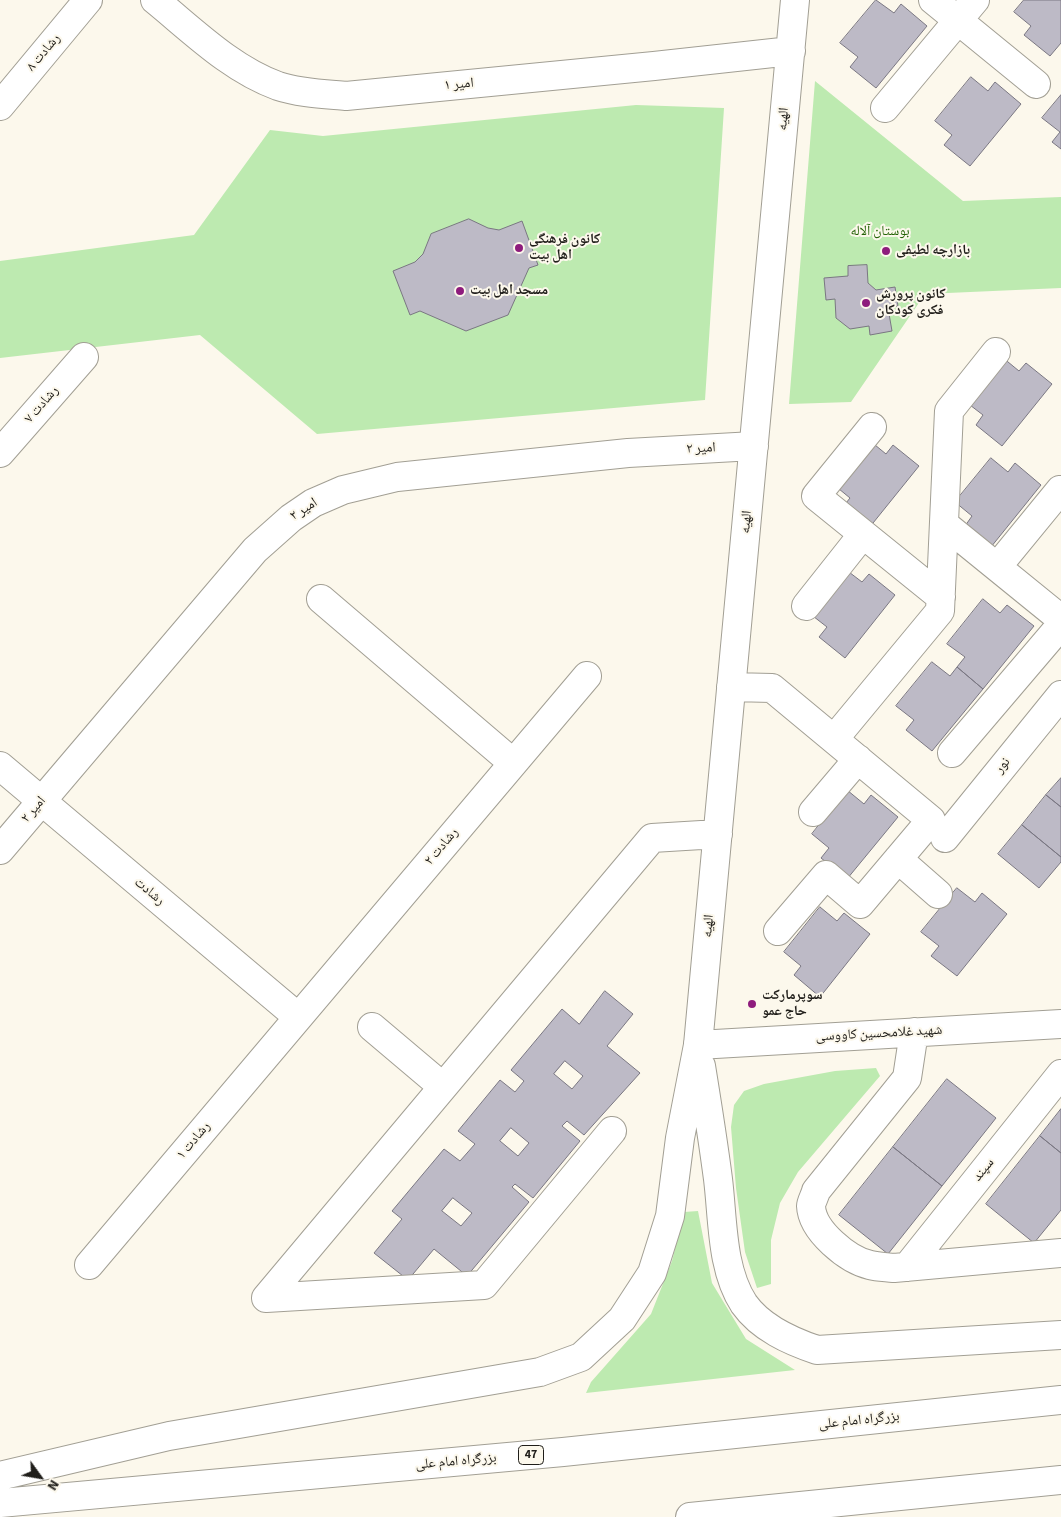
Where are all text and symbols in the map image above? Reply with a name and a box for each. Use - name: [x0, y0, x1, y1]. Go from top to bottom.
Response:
- street label: رشادت ۸: [23, 31, 65, 75]
- street label: امیر ۱: [444, 75, 474, 95]
- street label: الهیه: [775, 107, 793, 131]
- park label: بوستان آلاله: [850, 224, 910, 240]
- place label: کانون فرهنگی اهل بیت: [529, 232, 600, 264]
- marker: کانون فرهنگی اهل بیت: [513, 242, 525, 254]
- place label: بازارچه لطیفی: [896, 243, 970, 259]
- marker: بازارچه لطیفی: [880, 245, 892, 257]
- place label: مسجد اهل بیت: [470, 283, 548, 299]
- marker: مسجد اهل بیت: [454, 285, 466, 297]
- place label: کانون پرورش فکری کودکان: [876, 287, 946, 320]
- marker: کانون پرورش فکری کودکان: [860, 297, 872, 309]
- street label: رشادت ۷: [21, 383, 63, 427]
- street label: امیر ۲: [686, 440, 716, 458]
- street label: امیر ۲: [287, 495, 321, 525]
- street label: الهیه: [738, 510, 756, 534]
- street label: نور: [991, 755, 1015, 777]
- street label: امیر ۲: [18, 793, 50, 827]
- street label: رشادت ۲: [421, 825, 463, 869]
- street label: رشادت: [130, 874, 168, 910]
- street label: الهیه: [700, 914, 718, 938]
- place label: سوپرمارکت حاج عمو: [762, 988, 823, 1020]
- marker: سوپرمارکت حاج عمو: [746, 998, 758, 1010]
- street label: شهید غلامحسین کاووسی: [815, 1022, 943, 1046]
- street label: رشادت ۱: [173, 1119, 215, 1163]
- street label: سپند: [970, 1155, 998, 1185]
- street label: بزرگراه امام علی: [818, 1408, 900, 1434]
- road number: 47: [518, 1446, 544, 1464]
- street label: بزرگراه امام علی: [415, 1450, 497, 1474]
- north arrow: [15, 1452, 65, 1502]
- text: N: [42, 1476, 64, 1494]

